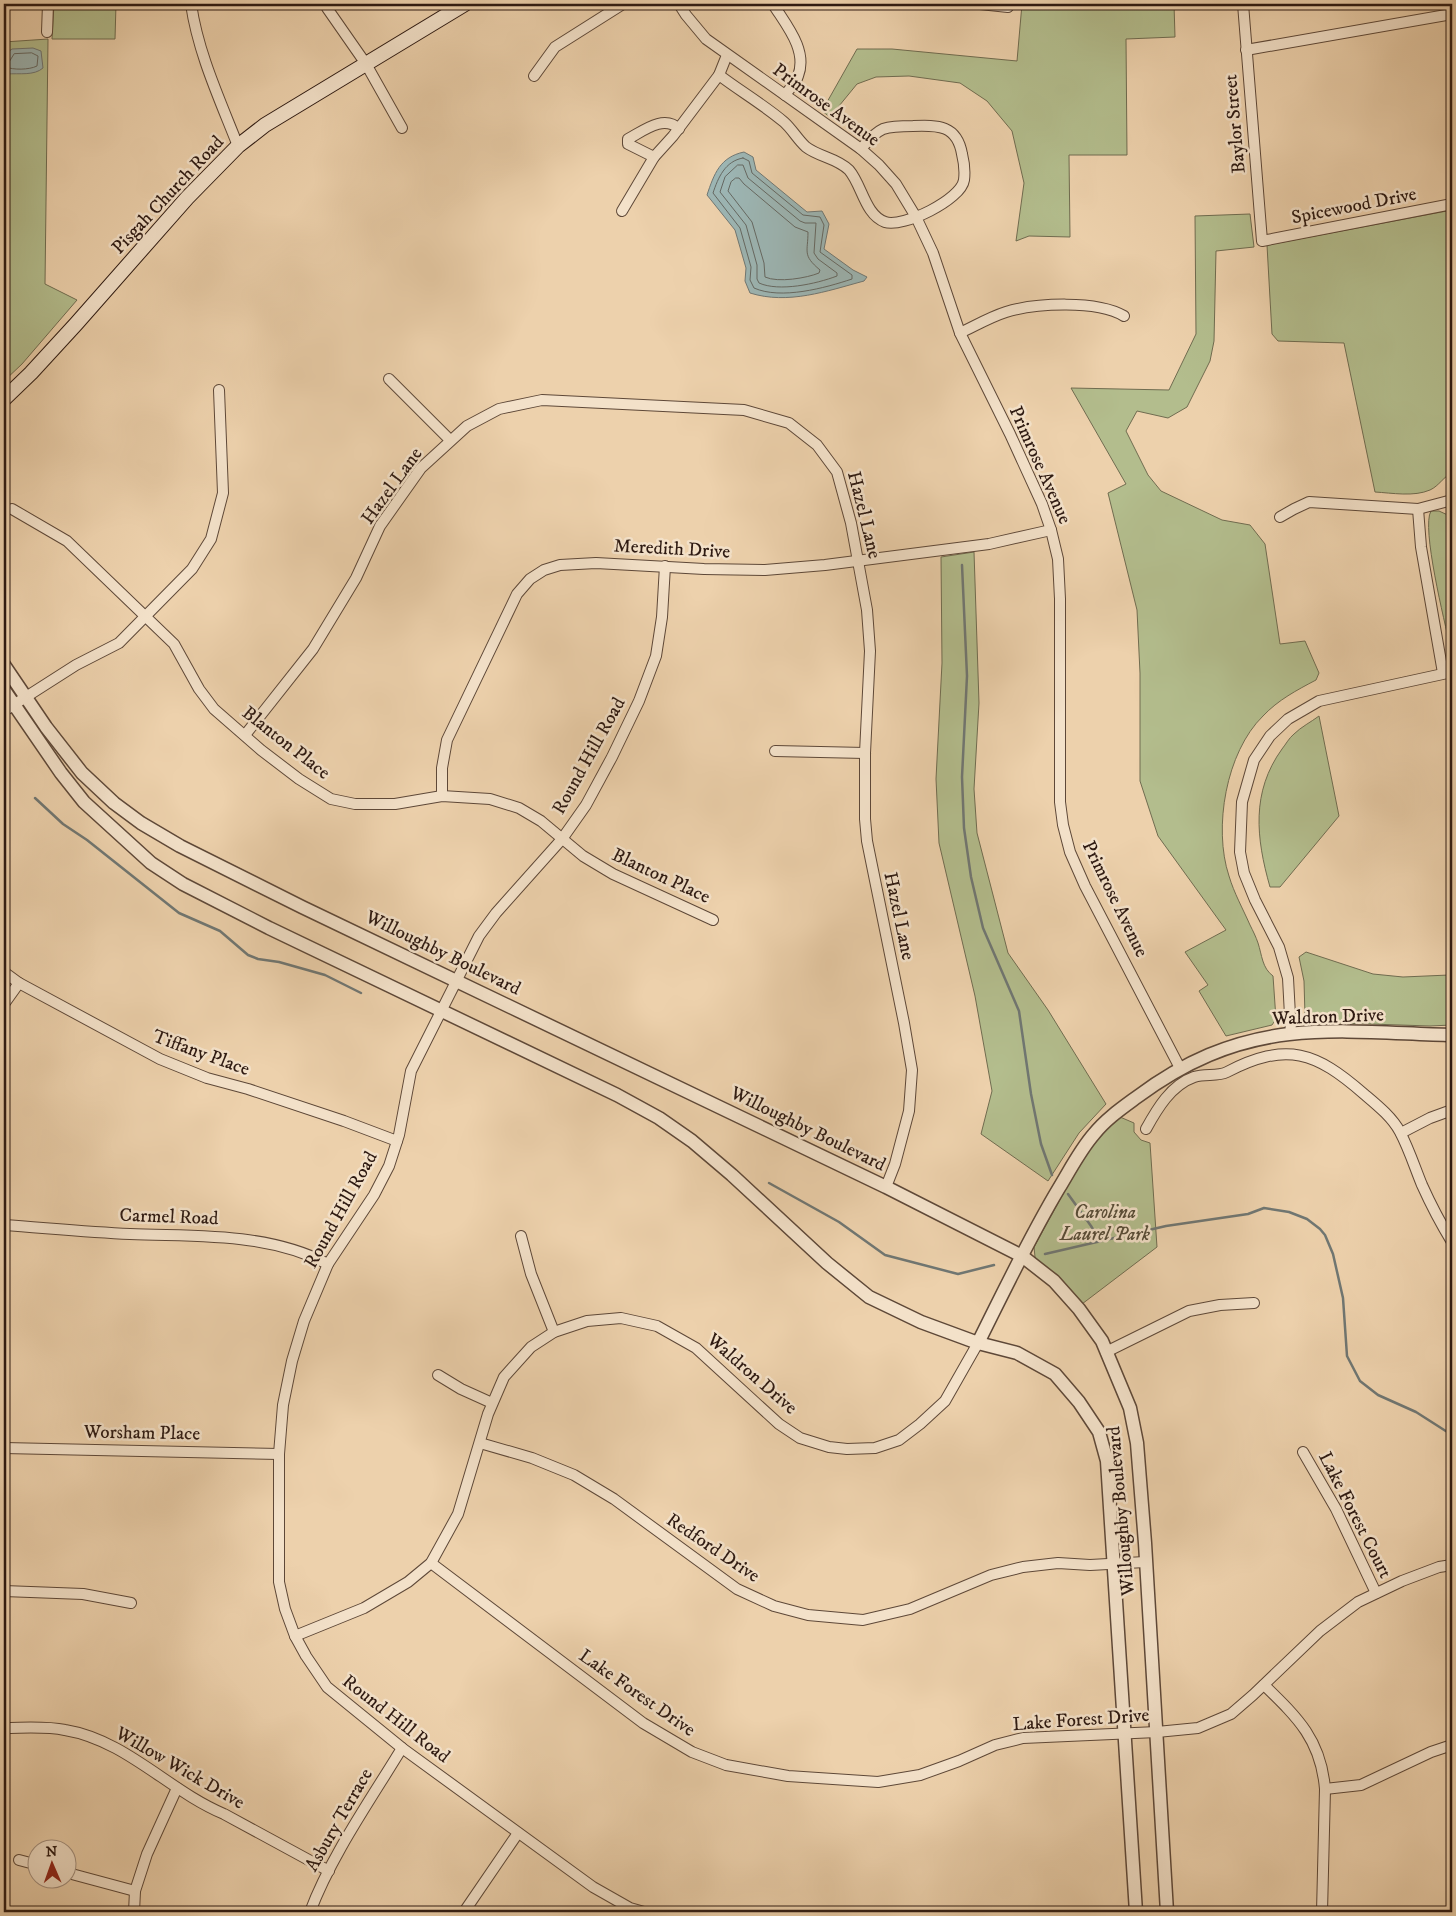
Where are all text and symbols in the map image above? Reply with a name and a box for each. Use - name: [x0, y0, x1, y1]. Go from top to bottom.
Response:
- street label: Primrose Avenue: [768, 58, 884, 152]
- street label: Baylor Street: [1219, 73, 1251, 175]
- street label: Pisgah Church Road: [107, 131, 229, 259]
- street label: Spicewood Drive: [1290, 183, 1419, 229]
- street label: Primrose Avenue: [1004, 402, 1076, 528]
- street label: Hazel Lane: [356, 443, 428, 529]
- street label: Hazel Lane: [842, 469, 886, 561]
- street label: Meredith Drive: [613, 534, 731, 564]
- street label: Round Hill Road: [547, 693, 631, 818]
- street label: Blanton Place: [237, 701, 335, 785]
- street label: Primrose Avenue: [1077, 837, 1153, 961]
- street label: Blanton Place: [608, 843, 714, 909]
- street label: Hazel Lane: [878, 870, 920, 962]
- street label: Willoughby Boulevard: [361, 905, 525, 1001]
- street label: Waldron Drive: [1271, 1004, 1385, 1030]
- street label: Tiffany Place: [149, 1025, 253, 1081]
- street label: Willoughby Boulevard: [726, 1081, 890, 1177]
- street label: Round Hill Road: [299, 1147, 383, 1272]
- park label: Carolina Laurel Park: [1059, 1201, 1150, 1246]
- street label: Carmel Road: [119, 1204, 219, 1230]
- street label: Waldron Drive: [701, 1328, 802, 1420]
- street label: Worsham Place: [83, 1420, 200, 1446]
- street label: Willoughby Boulevard: [1102, 1425, 1140, 1598]
- street label: Lake Forest Court: [1313, 1448, 1397, 1582]
- street label: Redford Drive: [662, 1508, 764, 1588]
- street label: Lake Forest Drive: [574, 1644, 700, 1742]
- street label: Round Hill Road: [338, 1670, 455, 1768]
- street label: Lake Forest Drive: [1012, 1704, 1150, 1736]
- street label: Willow Wick Drive: [110, 1721, 249, 1814]
- street label: Asbury Terrace: [300, 1764, 378, 1876]
- north arrow: [28, 1838, 78, 1888]
- text: N: [46, 1843, 58, 1861]

